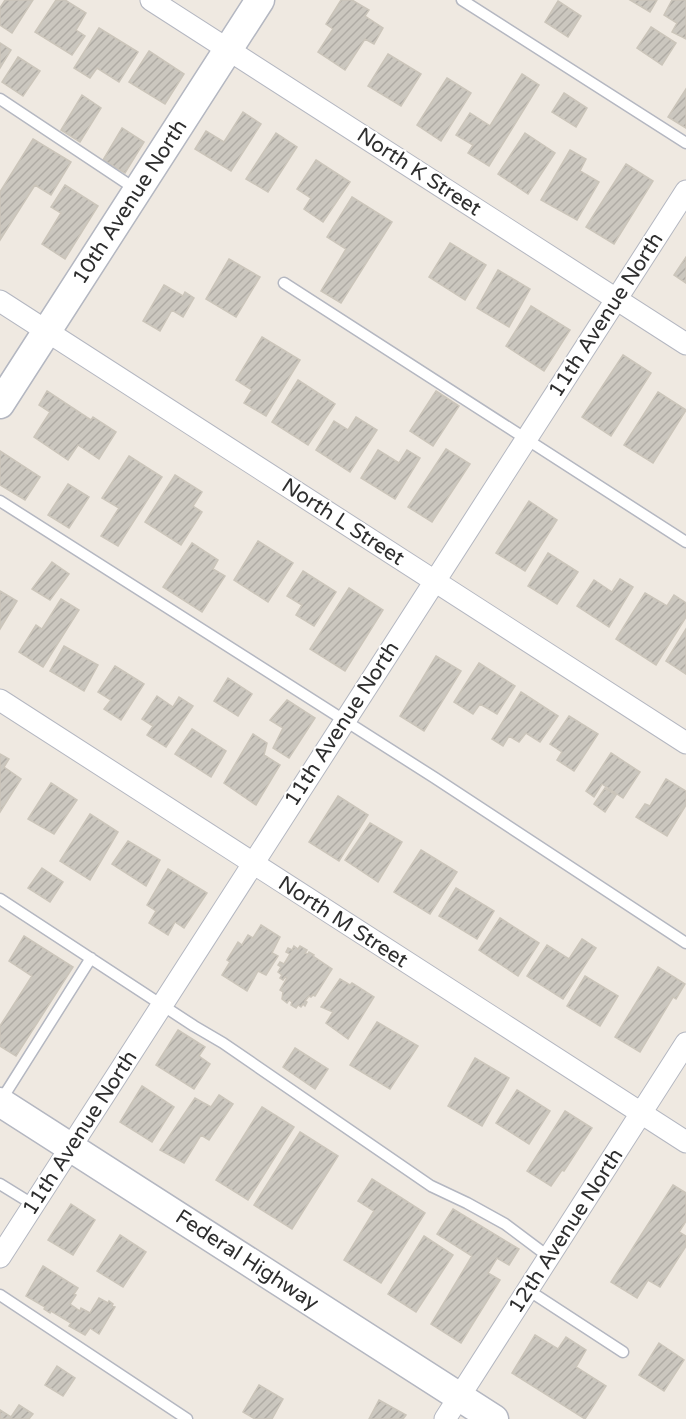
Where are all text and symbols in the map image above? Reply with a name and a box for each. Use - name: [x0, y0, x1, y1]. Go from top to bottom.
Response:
- street label: 10th Avenue North: [67, 115, 193, 289]
- street label: North K Street: [352, 123, 486, 221]
- street label: 11th Avenue North: [543, 228, 669, 402]
- street label: North L Street: [277, 473, 409, 571]
- street label: 11th Avenue North: [279, 637, 405, 811]
- street label: North M Street: [274, 871, 412, 973]
- street label: 11th Avenue North: [17, 1046, 143, 1220]
- street label: 12th Avenue North: [503, 1144, 629, 1318]
- street label: Federal Highway: [171, 1204, 323, 1316]

